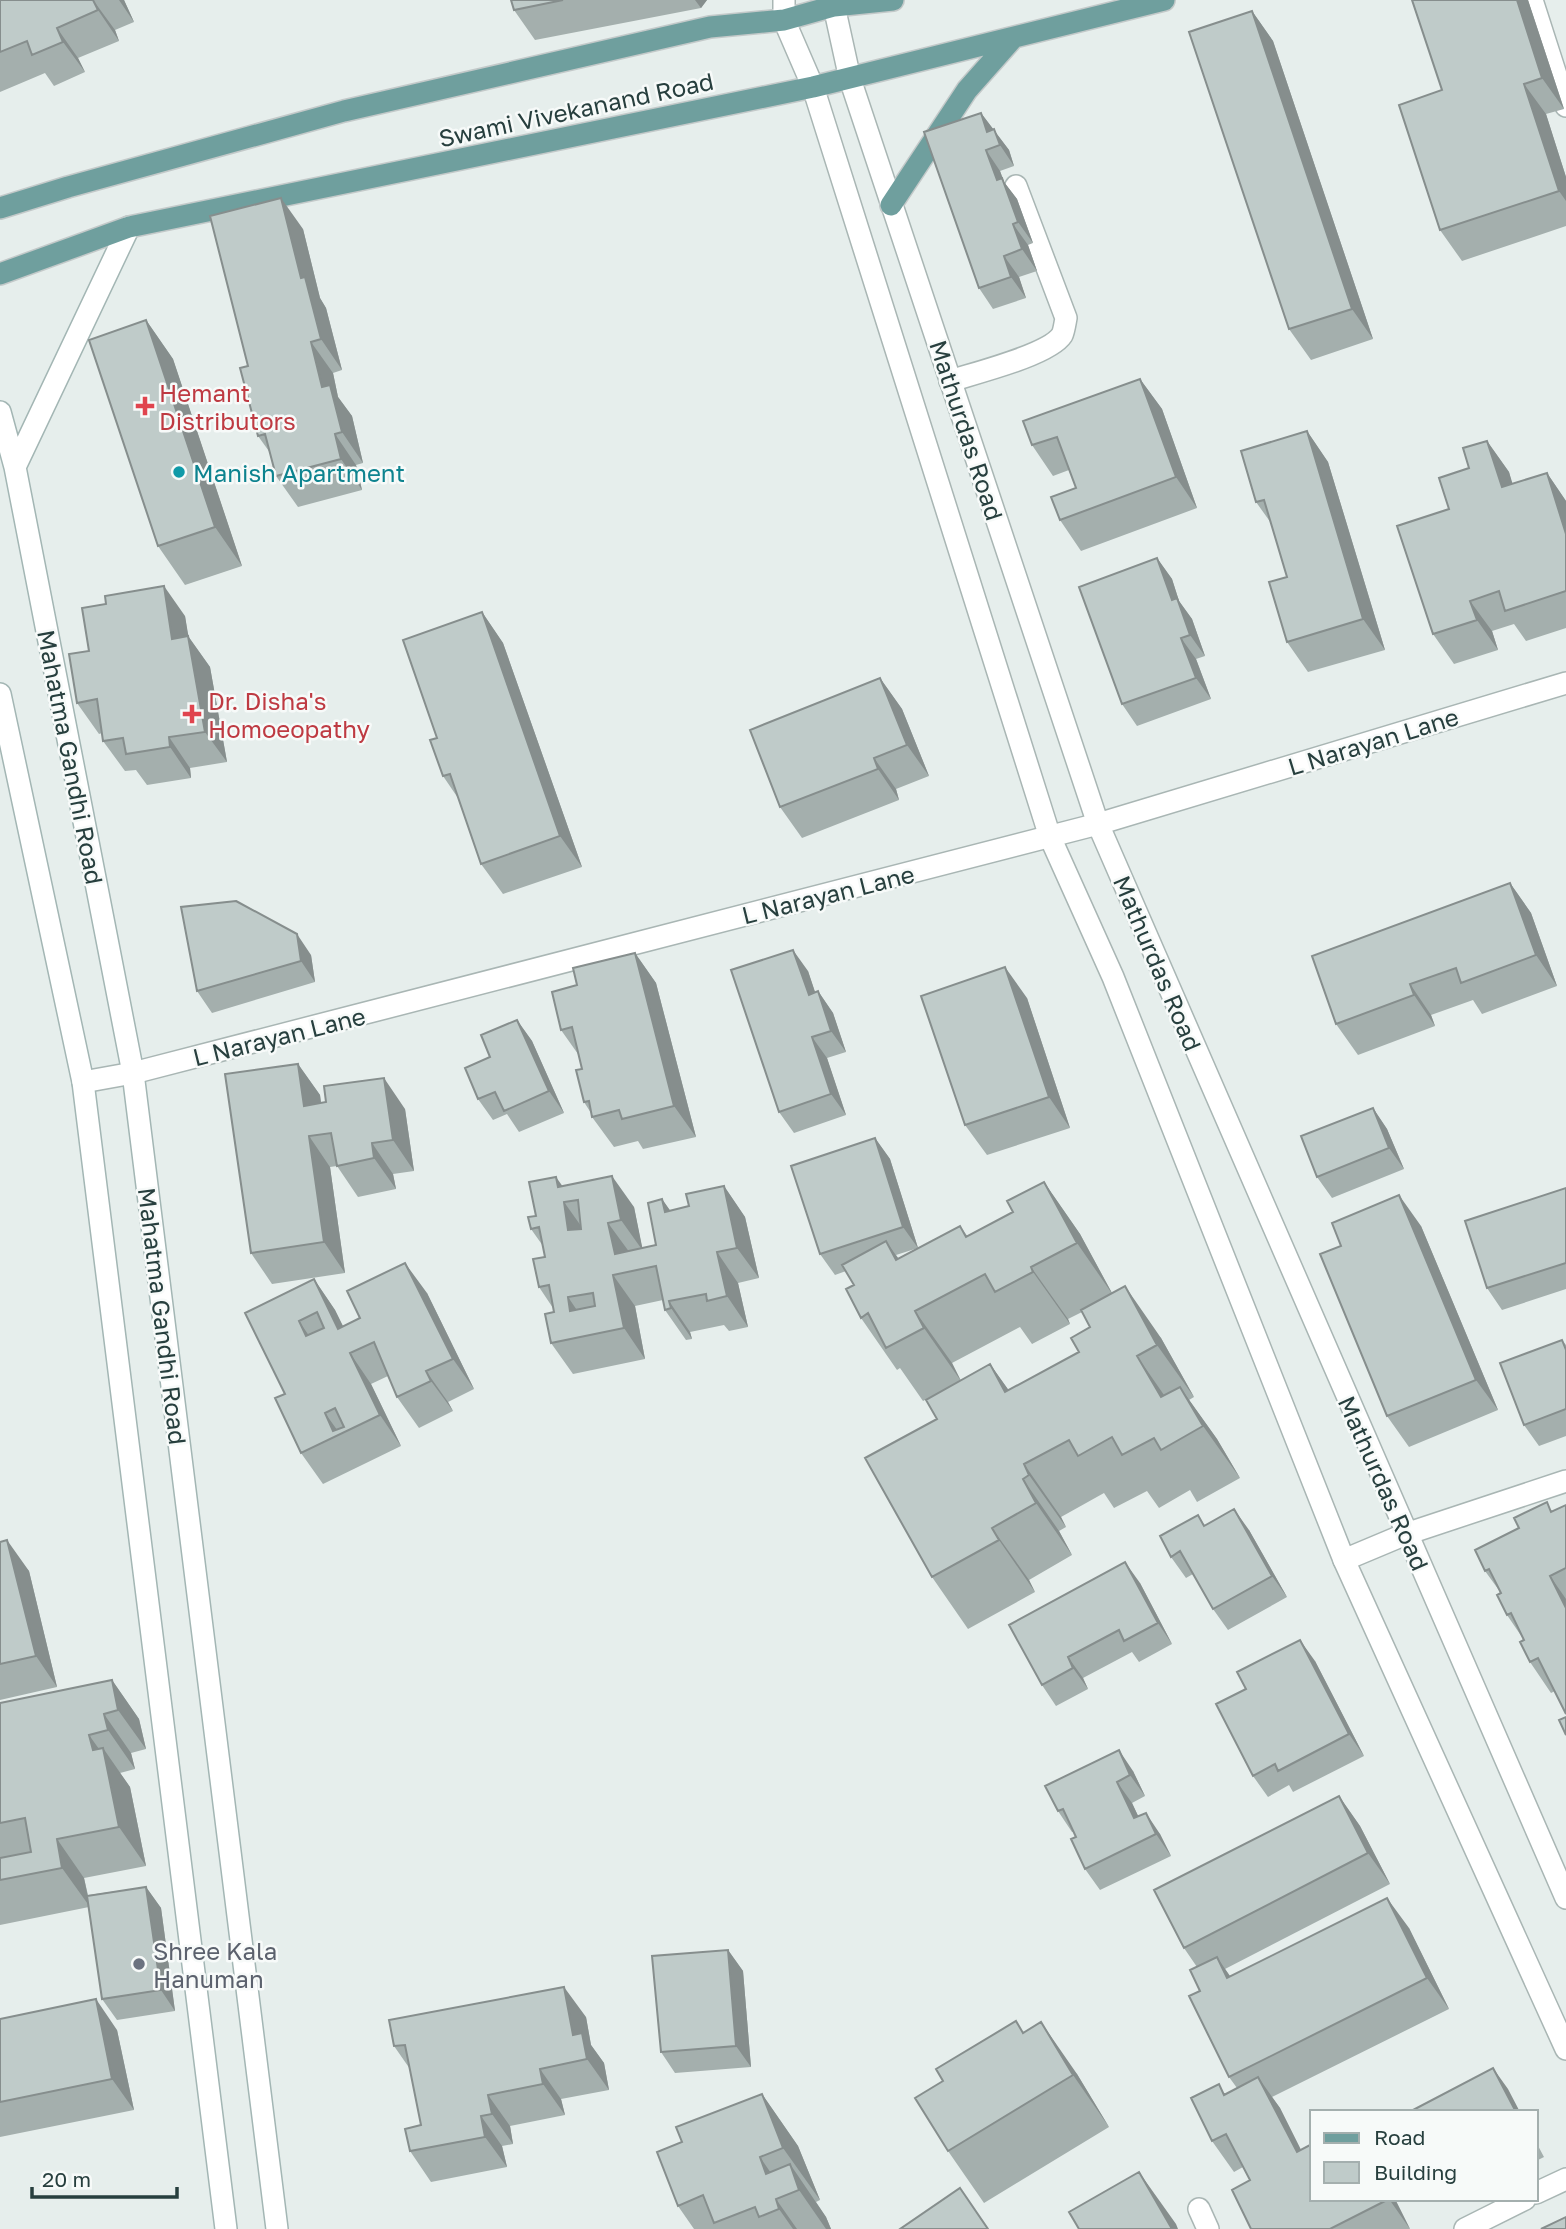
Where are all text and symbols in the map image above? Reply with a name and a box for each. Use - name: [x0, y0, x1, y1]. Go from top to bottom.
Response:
- street label: Swami Vivekanand Road: [436, 66, 716, 152]
- street label: Mathurdas Road: [924, 336, 1010, 524]
- place label: Hemant Distributors: [159, 378, 296, 435]
- marker: Hemant Distributors: [137, 398, 153, 414]
- place label: Manish Apartment: [193, 458, 405, 487]
- marker: Manish Apartment: [171, 464, 187, 480]
- street label: Mahatma Gandhi Road: [32, 627, 110, 887]
- place label: Dr. Disha's Homoeopathy: [208, 686, 370, 743]
- street label: L Narayan Lane: [1284, 701, 1462, 781]
- marker: Dr. Disha's Homoeopathy: [182, 704, 202, 724]
- street label: L Narayan Lane: [739, 859, 917, 929]
- street label: Mathurdas Road: [1108, 871, 1208, 1055]
- street label: L Narayan Lane: [190, 1001, 368, 1071]
- street label: Mahatma Gandhi Road: [133, 1186, 193, 1446]
- street label: Mathurdas Road: [1333, 1391, 1435, 1575]
- place label: Shree Kala Hanuman: [153, 1936, 277, 1993]
- marker: Shree Kala Hanuman: [131, 1956, 147, 1972]
- legend: [1310, 2110, 1538, 2201]
- text: Road: [1374, 2124, 1425, 2150]
- scale bar: [32, 2156, 177, 2200]
- text: Building: [1374, 2159, 1457, 2185]
- text: 20 m: [42, 2166, 91, 2192]

